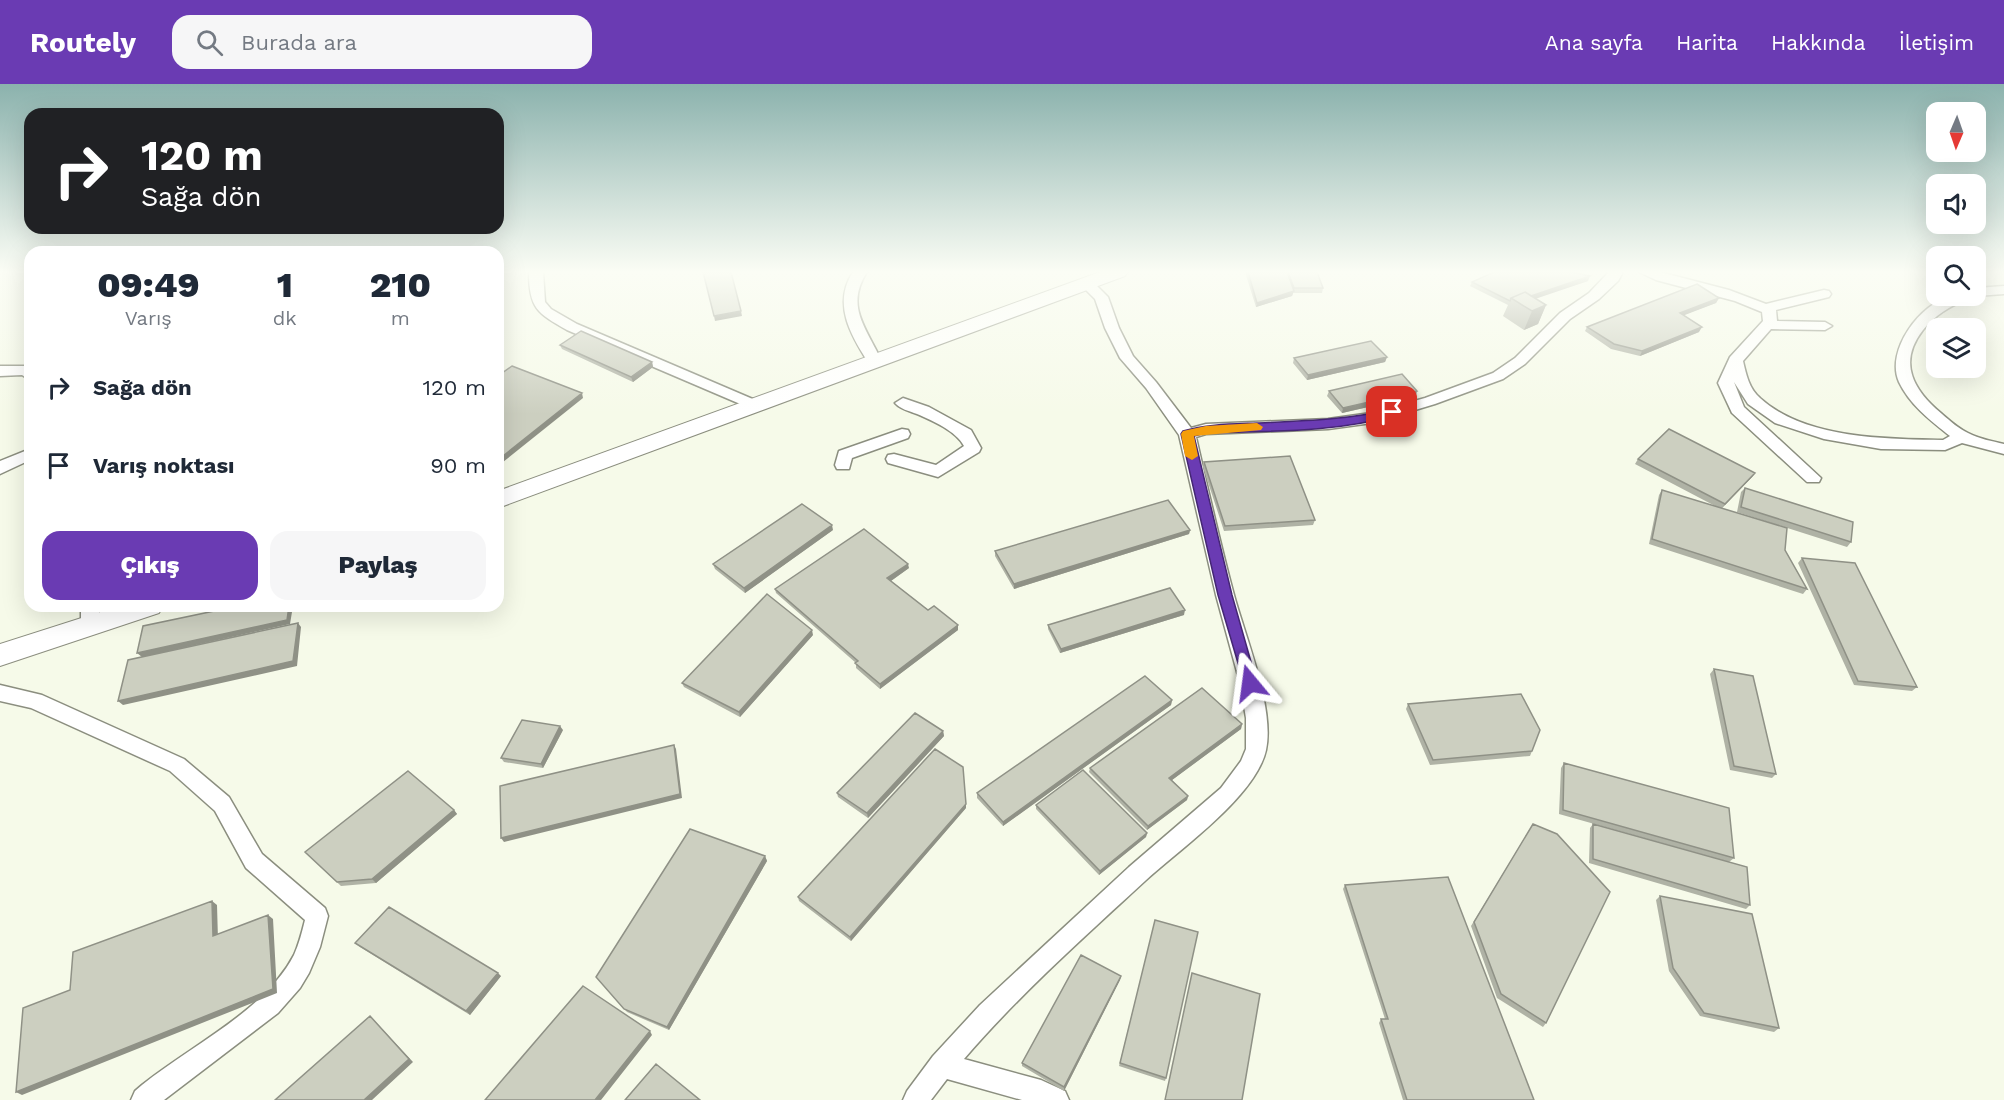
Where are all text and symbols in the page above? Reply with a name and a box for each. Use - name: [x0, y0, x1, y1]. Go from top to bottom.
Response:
- search box: [172, 15, 592, 69]
- text: Routely: [30, 26, 136, 59]
- icon: search: [193, 26, 226, 59]
- text: Burada ara: [241, 30, 357, 55]
- text: Ana sayfa: [1545, 30, 1643, 55]
- text: Harita: [1676, 30, 1738, 55]
- text: Hakkında: [1771, 30, 1866, 55]
- text: İletişim: [1899, 30, 1974, 55]
- north arrow: [1926, 102, 1986, 162]
- map controls: [1926, 102, 1986, 378]
- text: 120 m: [141, 131, 263, 180]
- icon: right: [42, 132, 120, 210]
- button: sound: [1926, 174, 1986, 234]
- text: Sağa dön: [141, 181, 261, 213]
- button: search: [1926, 246, 1986, 306]
- text: 09:49: [97, 264, 200, 306]
- text: 1: [277, 264, 293, 306]
- text: 210: [370, 264, 431, 306]
- text: Varış: [125, 306, 172, 330]
- text: dk: [273, 306, 297, 330]
- text: m: [391, 306, 410, 330]
- button: layers: [1926, 318, 1986, 378]
- icon: right: [42, 371, 75, 404]
- text: Sağa dön: [93, 375, 192, 400]
- text: 120 m: [422, 375, 486, 400]
- pin: [1366, 386, 1417, 437]
- icon: arrive: [1375, 395, 1408, 428]
- icon: arrive: [42, 449, 75, 482]
- text: Varış noktası: [93, 453, 235, 478]
- text: 90 m: [430, 453, 486, 478]
- button: Çıkış: [42, 531, 258, 600]
- button: Paylaş: [270, 531, 486, 600]
- position arrow: [1218, 651, 1282, 715]

